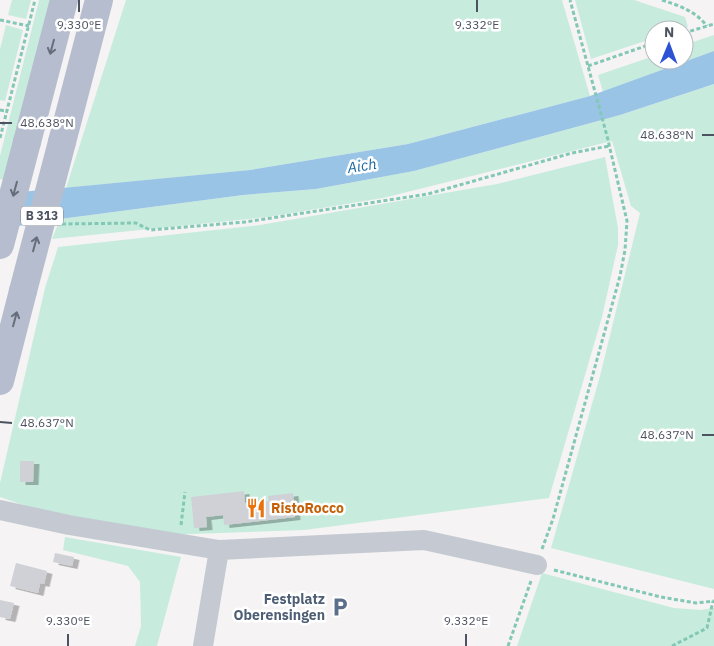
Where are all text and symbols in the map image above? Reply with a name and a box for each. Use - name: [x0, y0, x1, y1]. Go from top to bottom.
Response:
- text: 9.330°E: [57, 17, 101, 32]
- text: 9.332°E: [455, 17, 499, 32]
- north arrow: [644, 20, 694, 70]
- text: N: [664, 23, 674, 41]
- one-way arrow: [46, 39, 56, 55]
- text: 48.638°N: [20, 115, 74, 130]
- text: 48.638°N: [640, 127, 694, 142]
- water label: Aich: [345, 154, 378, 177]
- one-way arrow: [9, 180, 19, 196]
- road number: B 313: [21, 207, 63, 226]
- one-way arrow: [31, 236, 41, 252]
- one-way arrow: [11, 311, 20, 327]
- text: 48.637°N: [20, 415, 74, 430]
- text: 48.637°N: [640, 427, 694, 442]
- restaurant icon: RistoRocco: [245, 497, 267, 519]
- place label: RistoRocco: [271, 499, 344, 517]
- place label: Festplatz Oberensingen: [234, 590, 325, 624]
- parking icon: Festplatz Oberensingen: [329, 596, 351, 618]
- text: 9.330°E: [46, 613, 90, 628]
- text: 9.332°E: [444, 613, 488, 628]

